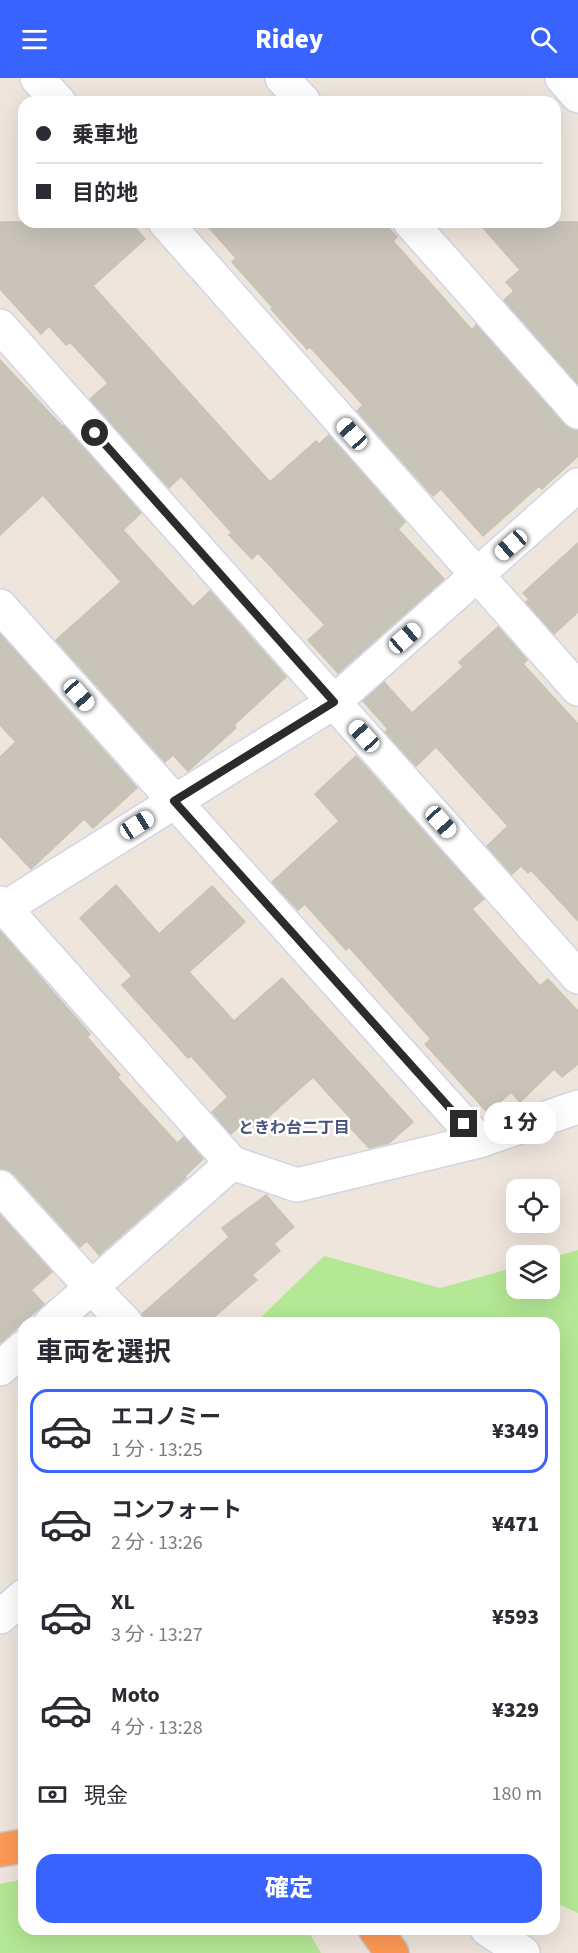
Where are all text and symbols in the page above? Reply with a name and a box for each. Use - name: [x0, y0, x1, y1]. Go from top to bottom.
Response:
- text: Ridey: [255, 20, 323, 59]
- icon: menu: [18, 23, 51, 56]
- icon: search: [527, 23, 560, 56]
- text: 乗車地: [72, 119, 138, 151]
- text: 目的地: [72, 177, 138, 209]
- car: [333, 415, 371, 453]
- route start: [81, 419, 108, 446]
- car: [492, 526, 530, 564]
- car: [386, 619, 424, 657]
- car: [60, 676, 98, 714]
- car: [345, 717, 383, 755]
- car: [422, 803, 460, 841]
- car: [117, 808, 157, 842]
- callout: 1 分: [485, 1103, 557, 1145]
- text: 1 分: [503, 1109, 537, 1137]
- route end: [450, 1110, 477, 1137]
- district label: ときわ台二丁目: [238, 1117, 350, 1139]
- map controls: [506, 1179, 560, 1299]
- button: locate: [506, 1179, 560, 1233]
- button: layers: [506, 1245, 560, 1299]
- text: 車両を選択: [36, 1333, 171, 1372]
- text: エコノミー: [111, 1401, 221, 1433]
- icon: car: [39, 1404, 93, 1458]
- text: ¥349: [492, 1415, 539, 1447]
- text: 1 分 · 13:25: [111, 1436, 203, 1464]
- text: コンフォート: [111, 1494, 242, 1526]
- icon: car: [39, 1497, 93, 1551]
- text: ¥471: [492, 1508, 539, 1540]
- text: 2 分 · 13:26: [111, 1529, 203, 1557]
- text: XL: [111, 1586, 135, 1618]
- icon: car: [39, 1590, 93, 1644]
- text: ¥593: [492, 1601, 539, 1633]
- text: 3 分 · 13:27: [111, 1621, 203, 1649]
- text: Moto: [111, 1679, 160, 1711]
- icon: car: [39, 1683, 93, 1737]
- text: ¥329: [492, 1694, 539, 1726]
- text: 4 分 · 13:28: [111, 1714, 203, 1742]
- icon: cash: [36, 1778, 69, 1811]
- text: 現金: [84, 1780, 128, 1812]
- text: 180 m: [492, 1780, 542, 1808]
- button: 確定: [36, 1854, 542, 1923]

